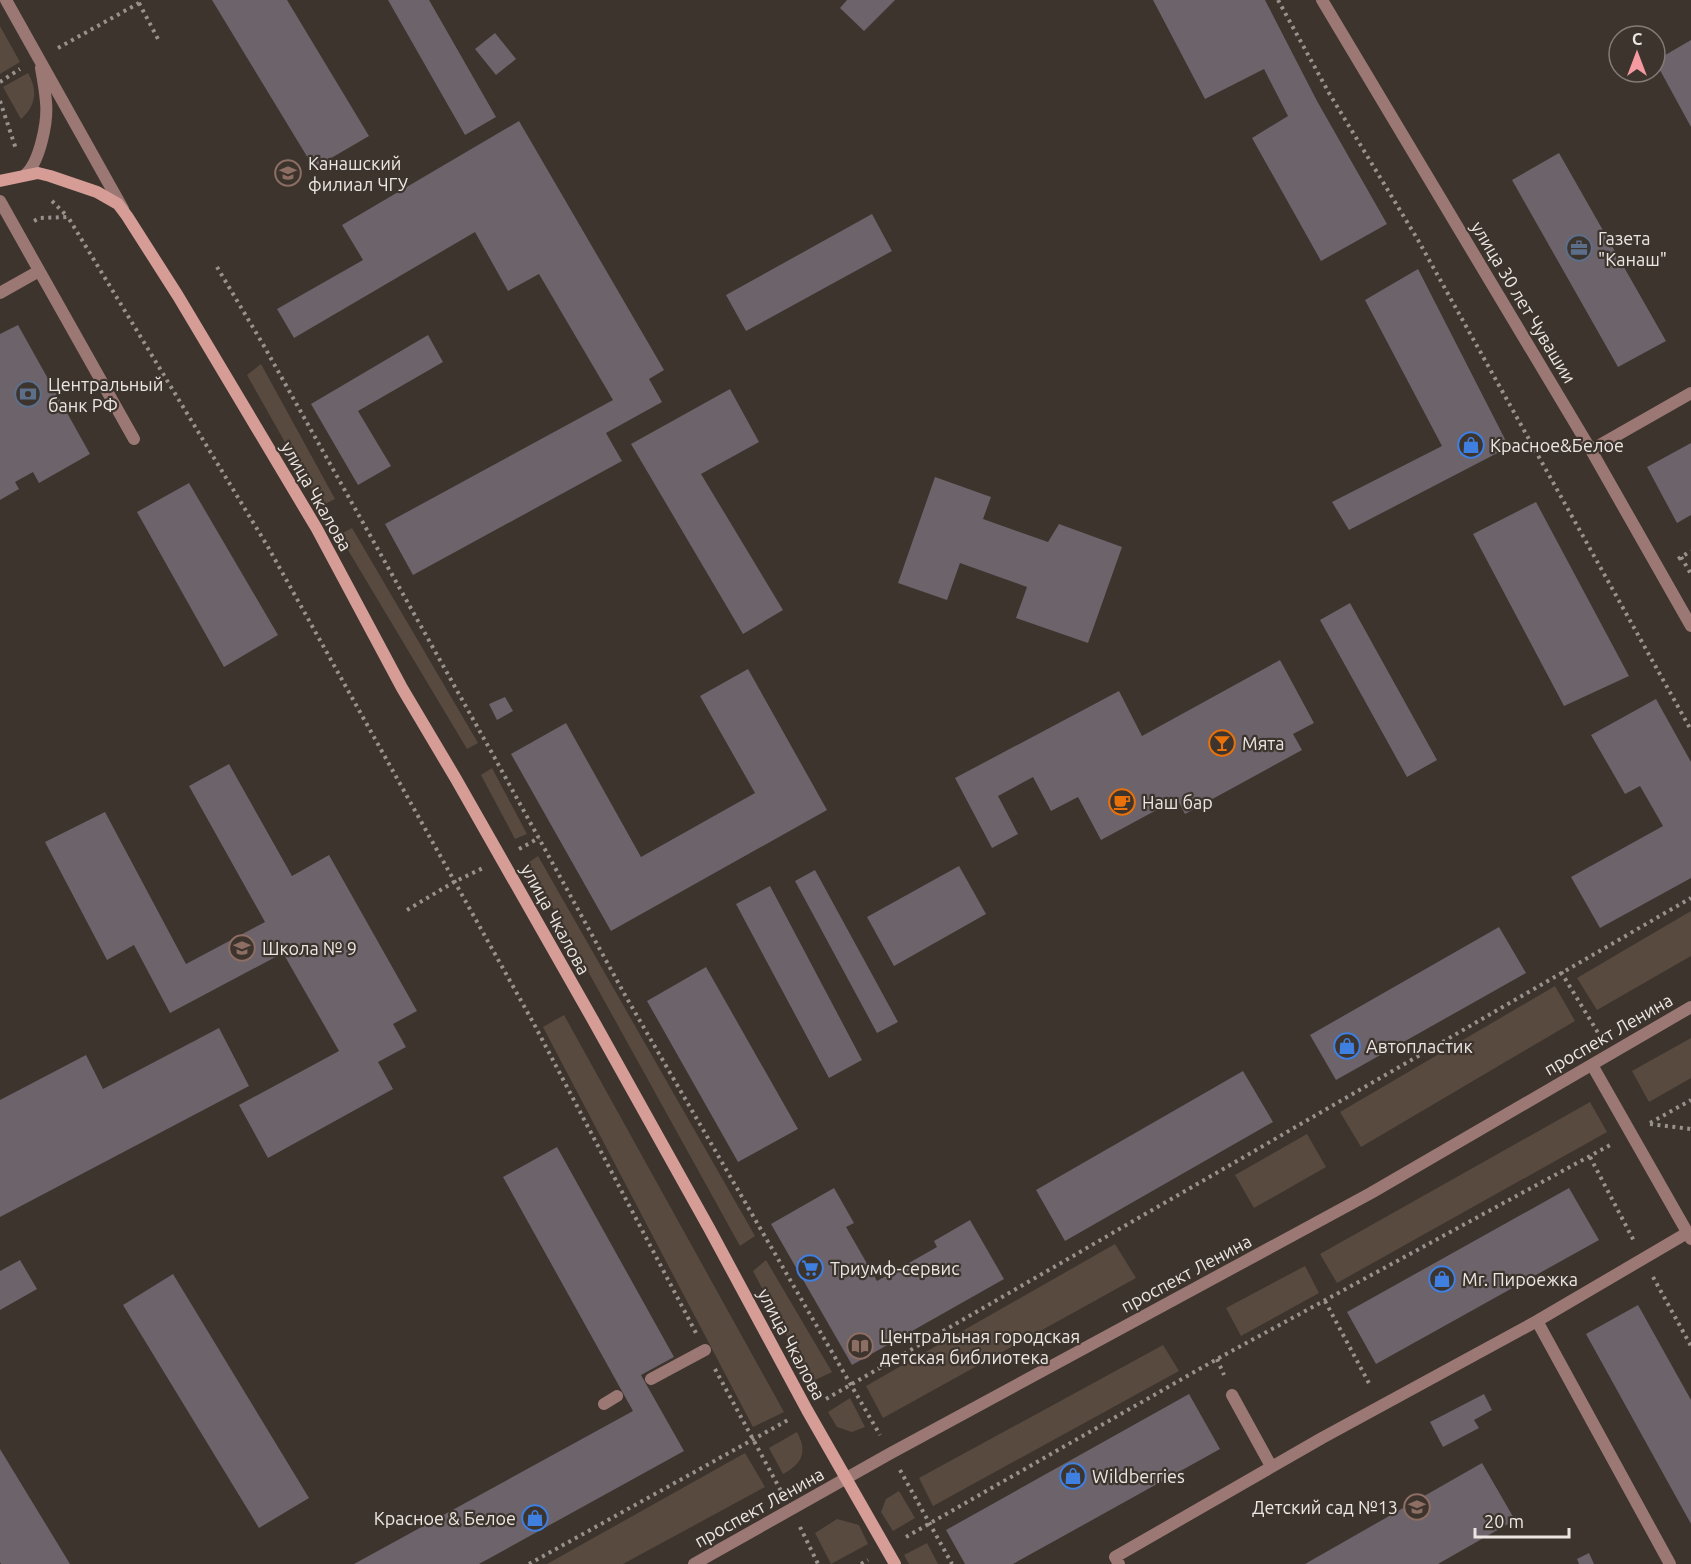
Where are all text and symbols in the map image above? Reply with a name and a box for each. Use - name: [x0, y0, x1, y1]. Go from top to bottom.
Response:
- north arrow: [1607, 24, 1667, 84]
- text: С: [1632, 30, 1642, 48]
- place label: Канашский филиал ЧГУ: [308, 153, 408, 194]
- school or university icon: Канашский филиал ЧГУ: [273, 158, 303, 188]
- street label: улица 30 лет Чувашии: [1468, 217, 1580, 387]
- place label: Газета "Канаш": [1598, 228, 1667, 269]
- office icon: Газета "Канаш": [1564, 233, 1594, 263]
- place label: Центральный банк РФ: [48, 374, 163, 415]
- bank icon: Центральный банк РФ: [13, 379, 43, 409]
- shop icon: Красное&Белое: [1456, 430, 1486, 460]
- place label: Красное&Белое: [1490, 435, 1624, 455]
- street label: улица Чкалова: [278, 438, 356, 554]
- bar icon: Мята: [1207, 728, 1237, 758]
- place label: Мята: [1242, 733, 1285, 753]
- cafe icon: Наш бар: [1107, 787, 1137, 817]
- place label: Наш бар: [1142, 792, 1213, 812]
- street label: улица Чкалова: [517, 860, 595, 978]
- school or university icon: Школа № 9: [227, 933, 257, 963]
- place label: Школа № 9: [262, 938, 357, 958]
- street label: проспект Ленина: [1540, 989, 1676, 1079]
- shop icon: Автопластик: [1332, 1031, 1362, 1061]
- place label: Автопластик: [1366, 1036, 1473, 1056]
- street label: проспект Ленина: [1117, 1230, 1255, 1316]
- supermarket icon: Триумф-сервис: [795, 1253, 825, 1283]
- place label: Триумф-сервис: [830, 1258, 960, 1278]
- shop icon: Mr. Пироежка: [1427, 1264, 1457, 1294]
- place label: Mr. Пироежка: [1462, 1269, 1578, 1289]
- street label: улица Чкалова: [754, 1285, 830, 1403]
- place label: Центральная городская детская библиотека: [880, 1326, 1080, 1367]
- library icon: Центральная городская детская библиотека: [845, 1331, 875, 1361]
- shop icon: Wildberries: [1058, 1461, 1088, 1491]
- street label: проспект Ленина: [691, 1463, 827, 1551]
- place label: Wildberries: [1092, 1466, 1185, 1486]
- school or university icon: Детский сад №13: [1402, 1492, 1432, 1522]
- place label: Детский сад №13: [1252, 1497, 1398, 1517]
- scale bar: [1475, 1501, 1570, 1539]
- shop icon: Красное & Белое: [520, 1503, 550, 1533]
- place label: Красное & Белое: [374, 1508, 516, 1528]
- text: 20 m: [1484, 1511, 1524, 1531]

